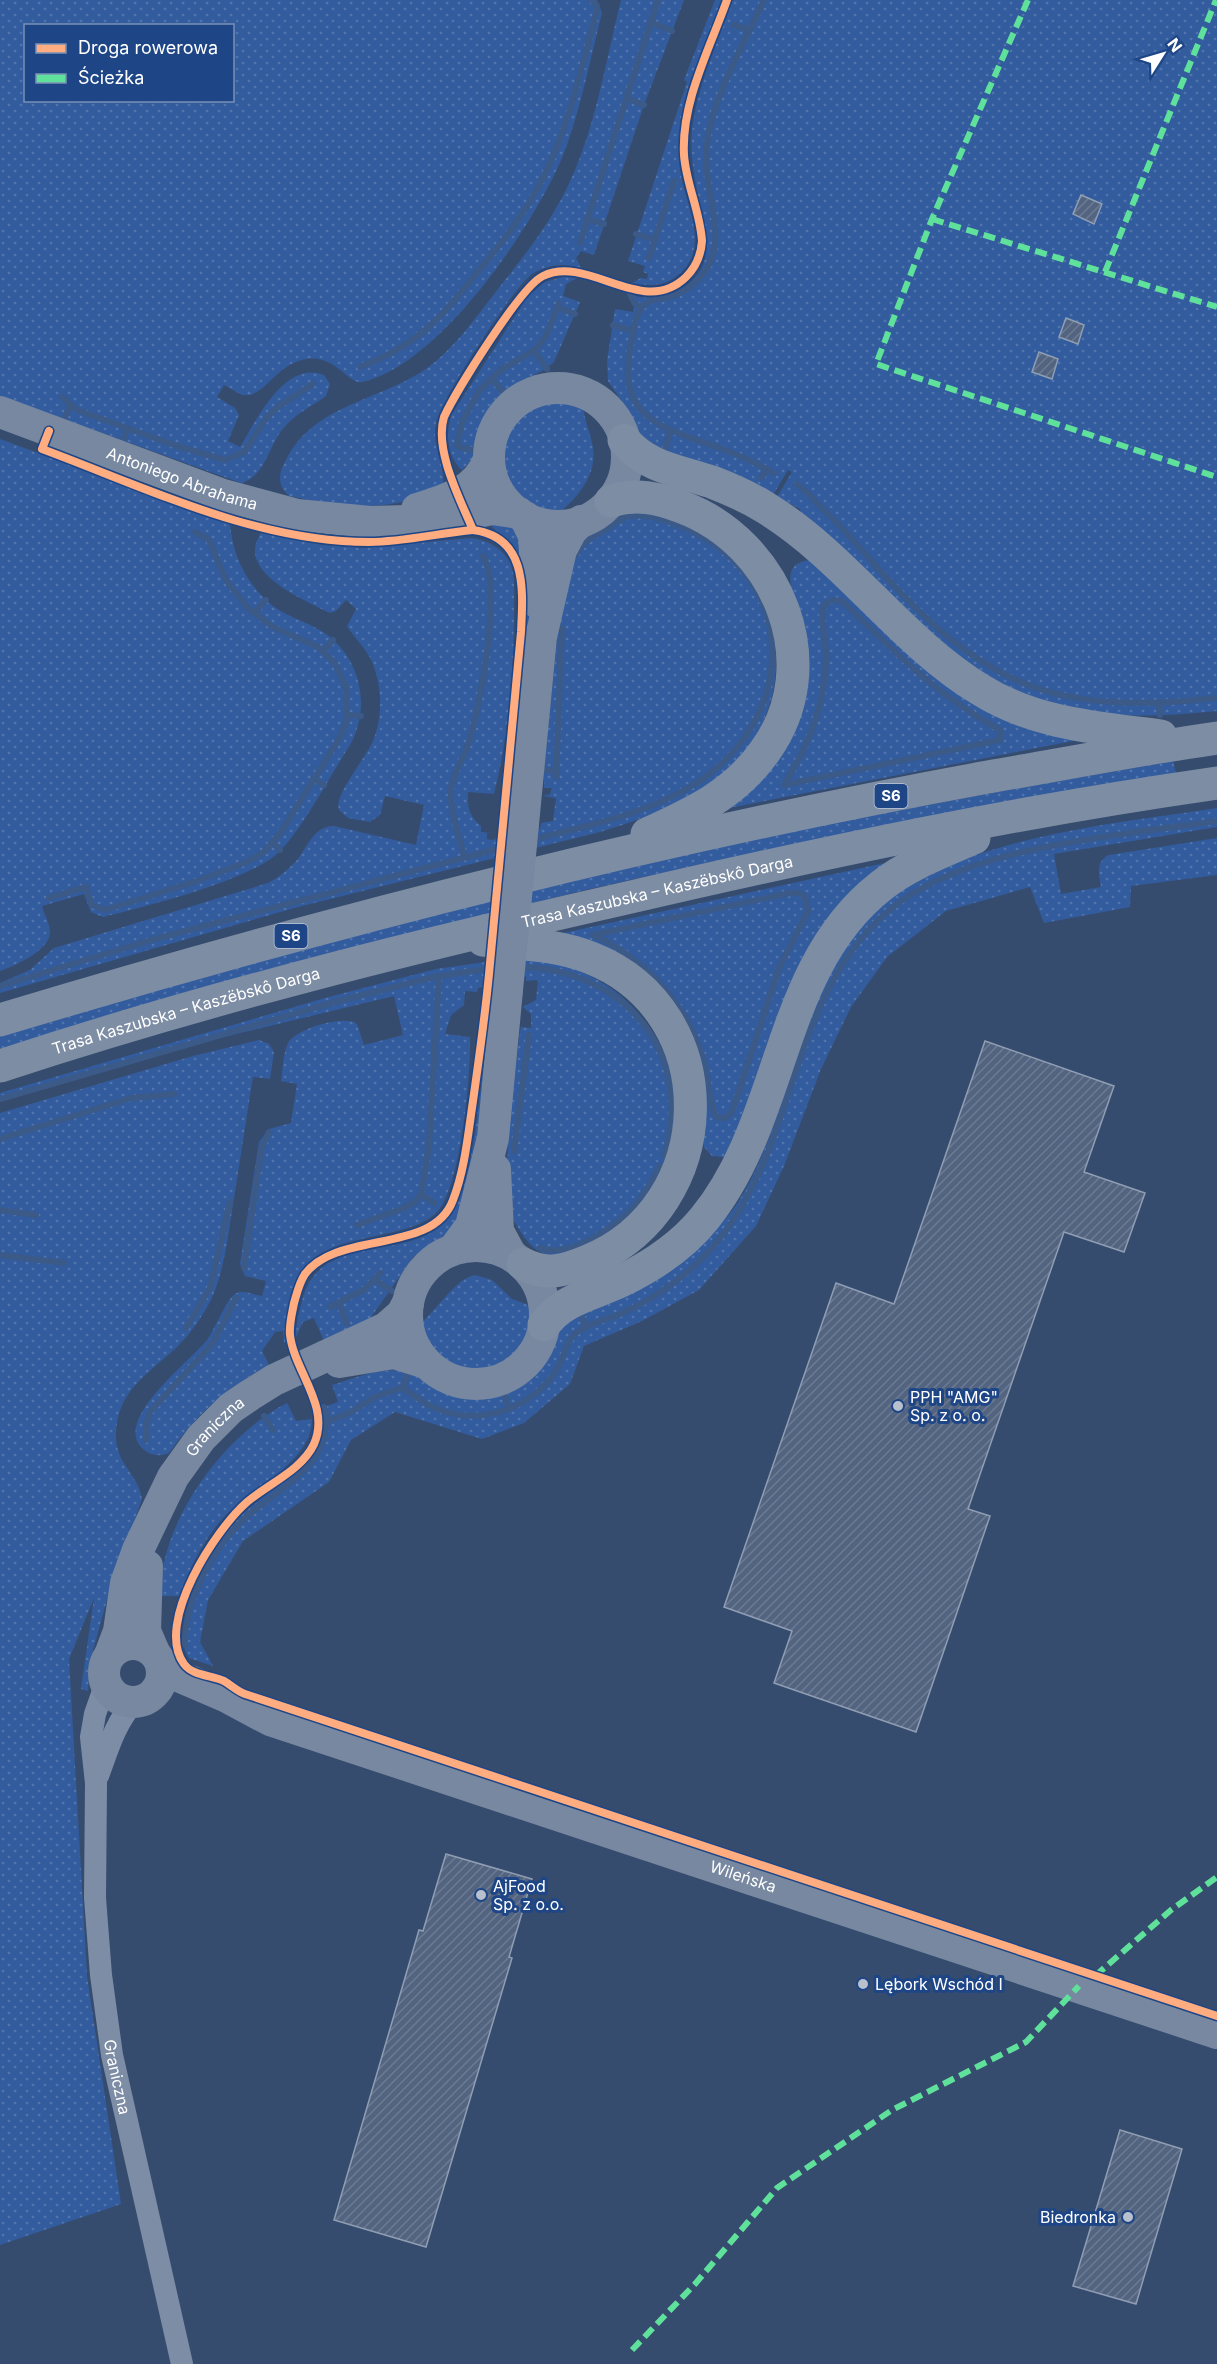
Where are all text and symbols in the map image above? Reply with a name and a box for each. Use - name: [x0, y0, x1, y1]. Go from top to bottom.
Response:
- legend: [24, 24, 234, 102]
- north arrow: [1133, 24, 1193, 84]
- text: N: [1163, 34, 1187, 56]
- text: Droga rowerowa: [78, 37, 218, 58]
- text: Ścieżka: [78, 66, 144, 88]
- street label: Antoniego Abrahama: [104, 443, 260, 514]
- road number: S6: [874, 784, 908, 808]
- street label: Trasa Kaszubska – Kaszëbskô Darga: [519, 851, 795, 932]
- road number: S6: [274, 924, 308, 948]
- street label: Trasa Kaszubska – Kaszëbskô Darga: [49, 963, 322, 1059]
- place label: PPH "AMG" Sp. z o. o.: [910, 1387, 998, 1425]
- street label: Graniczna: [181, 1392, 248, 1460]
- marker: PPH "AMG" Sp. z o. o.: [891, 1399, 905, 1413]
- street label: Wileńska: [708, 1856, 779, 1897]
- place label: AjFood Sp. z o.o.: [493, 1876, 564, 1914]
- marker: AjFood Sp. z o.o.: [474, 1888, 488, 1902]
- place label: Lębork Wschód I: [875, 1974, 1003, 1994]
- marker: Lębork Wschód I: [856, 1977, 870, 1991]
- street label: Graniczna: [100, 2038, 135, 2116]
- place label: Biedronka: [1040, 2207, 1116, 2227]
- marker: Biedronka: [1121, 2210, 1135, 2224]

